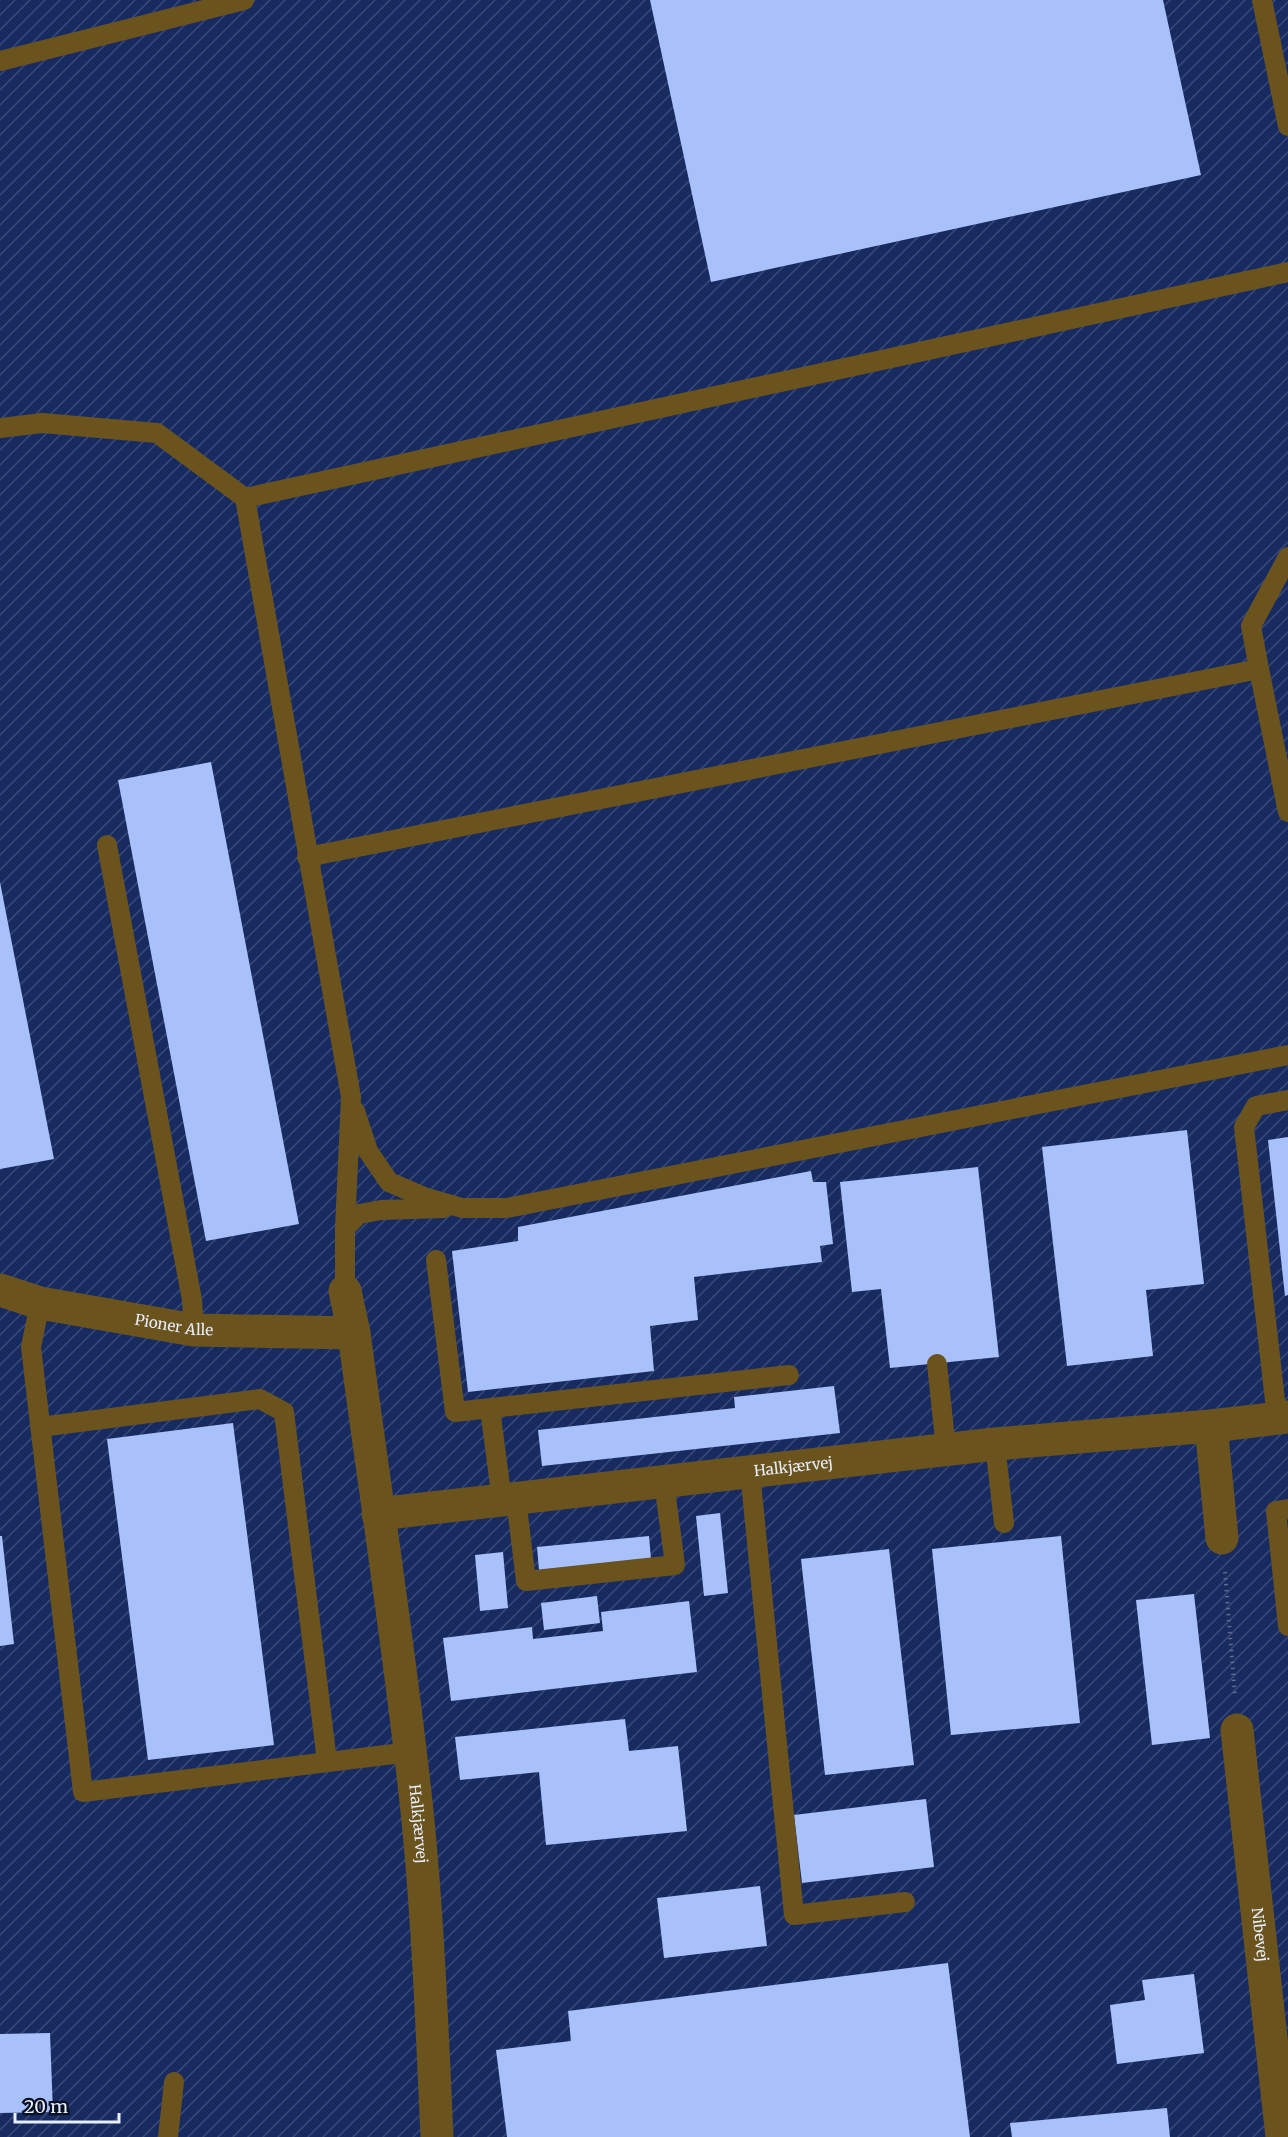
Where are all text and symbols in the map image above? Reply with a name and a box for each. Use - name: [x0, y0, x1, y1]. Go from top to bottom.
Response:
- street label: Pioner Alle: [133, 1310, 214, 1339]
- street label: Halkjærvej: [753, 1452, 834, 1480]
- street label: Halkjærvej: [405, 1783, 432, 1864]
- street label: Nibevej: [1248, 1907, 1273, 1963]
- scale bar: [15, 2086, 118, 2124]
- text: 20 m: [24, 2095, 68, 2118]

